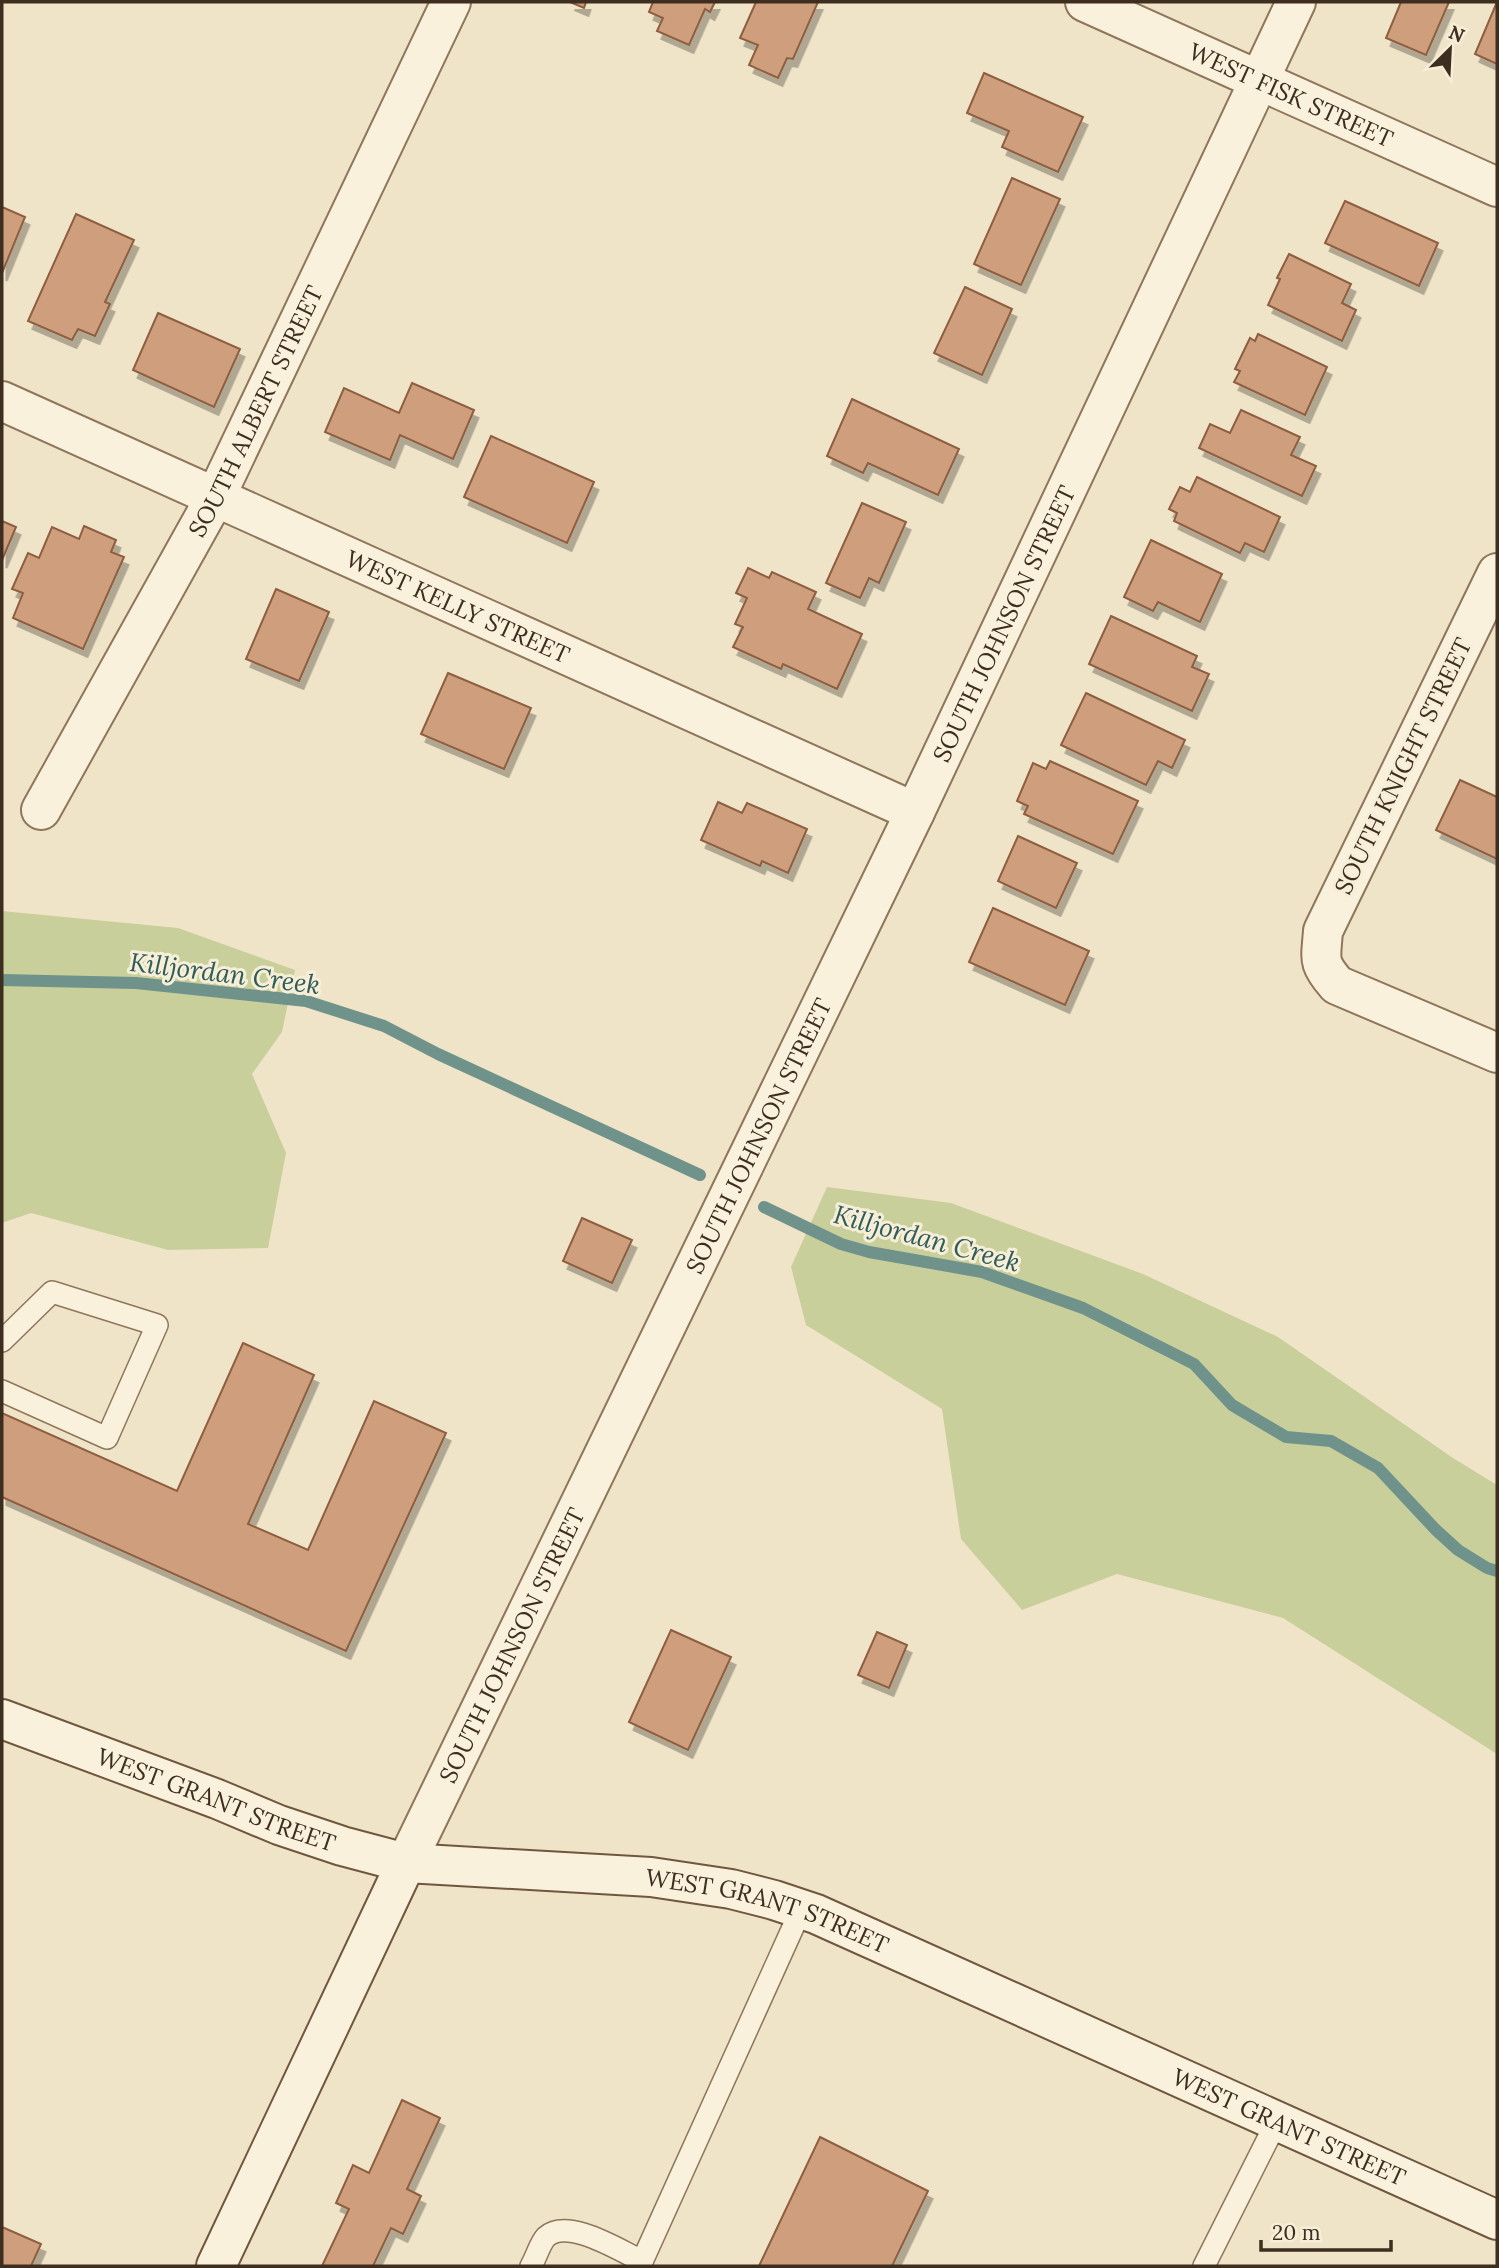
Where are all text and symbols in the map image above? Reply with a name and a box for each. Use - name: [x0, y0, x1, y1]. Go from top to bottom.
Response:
- north arrow: [1415, 14, 1485, 84]
- text: N: [1445, 20, 1469, 48]
- street label: WEST FISK STREET: [1184, 35, 1398, 154]
- street label: SOUTH ALBERT STREET: [181, 280, 329, 542]
- street label: SOUTH JOHNSON STREET: [925, 480, 1082, 767]
- street label: WEST KELLY STREET: [341, 542, 575, 670]
- street label: SOUTH KNIGHT STREET: [1327, 633, 1479, 899]
- water label: Killjordan Creek: [128, 945, 322, 1001]
- street label: SOUTH JOHNSON STREET: [678, 993, 838, 1278]
- water label: Killjordan Creek: [830, 1197, 1024, 1279]
- street label: SOUTH JOHNSON STREET: [432, 1502, 591, 1788]
- street label: WEST GRANT STREET: [93, 1740, 340, 1858]
- street label: WEST GRANT STREET: [644, 1861, 894, 1960]
- street label: WEST GRANT STREET: [1167, 2061, 1411, 2193]
- scale bar: [1261, 2208, 1390, 2252]
- text: 20 m: [1272, 2219, 1321, 2246]

